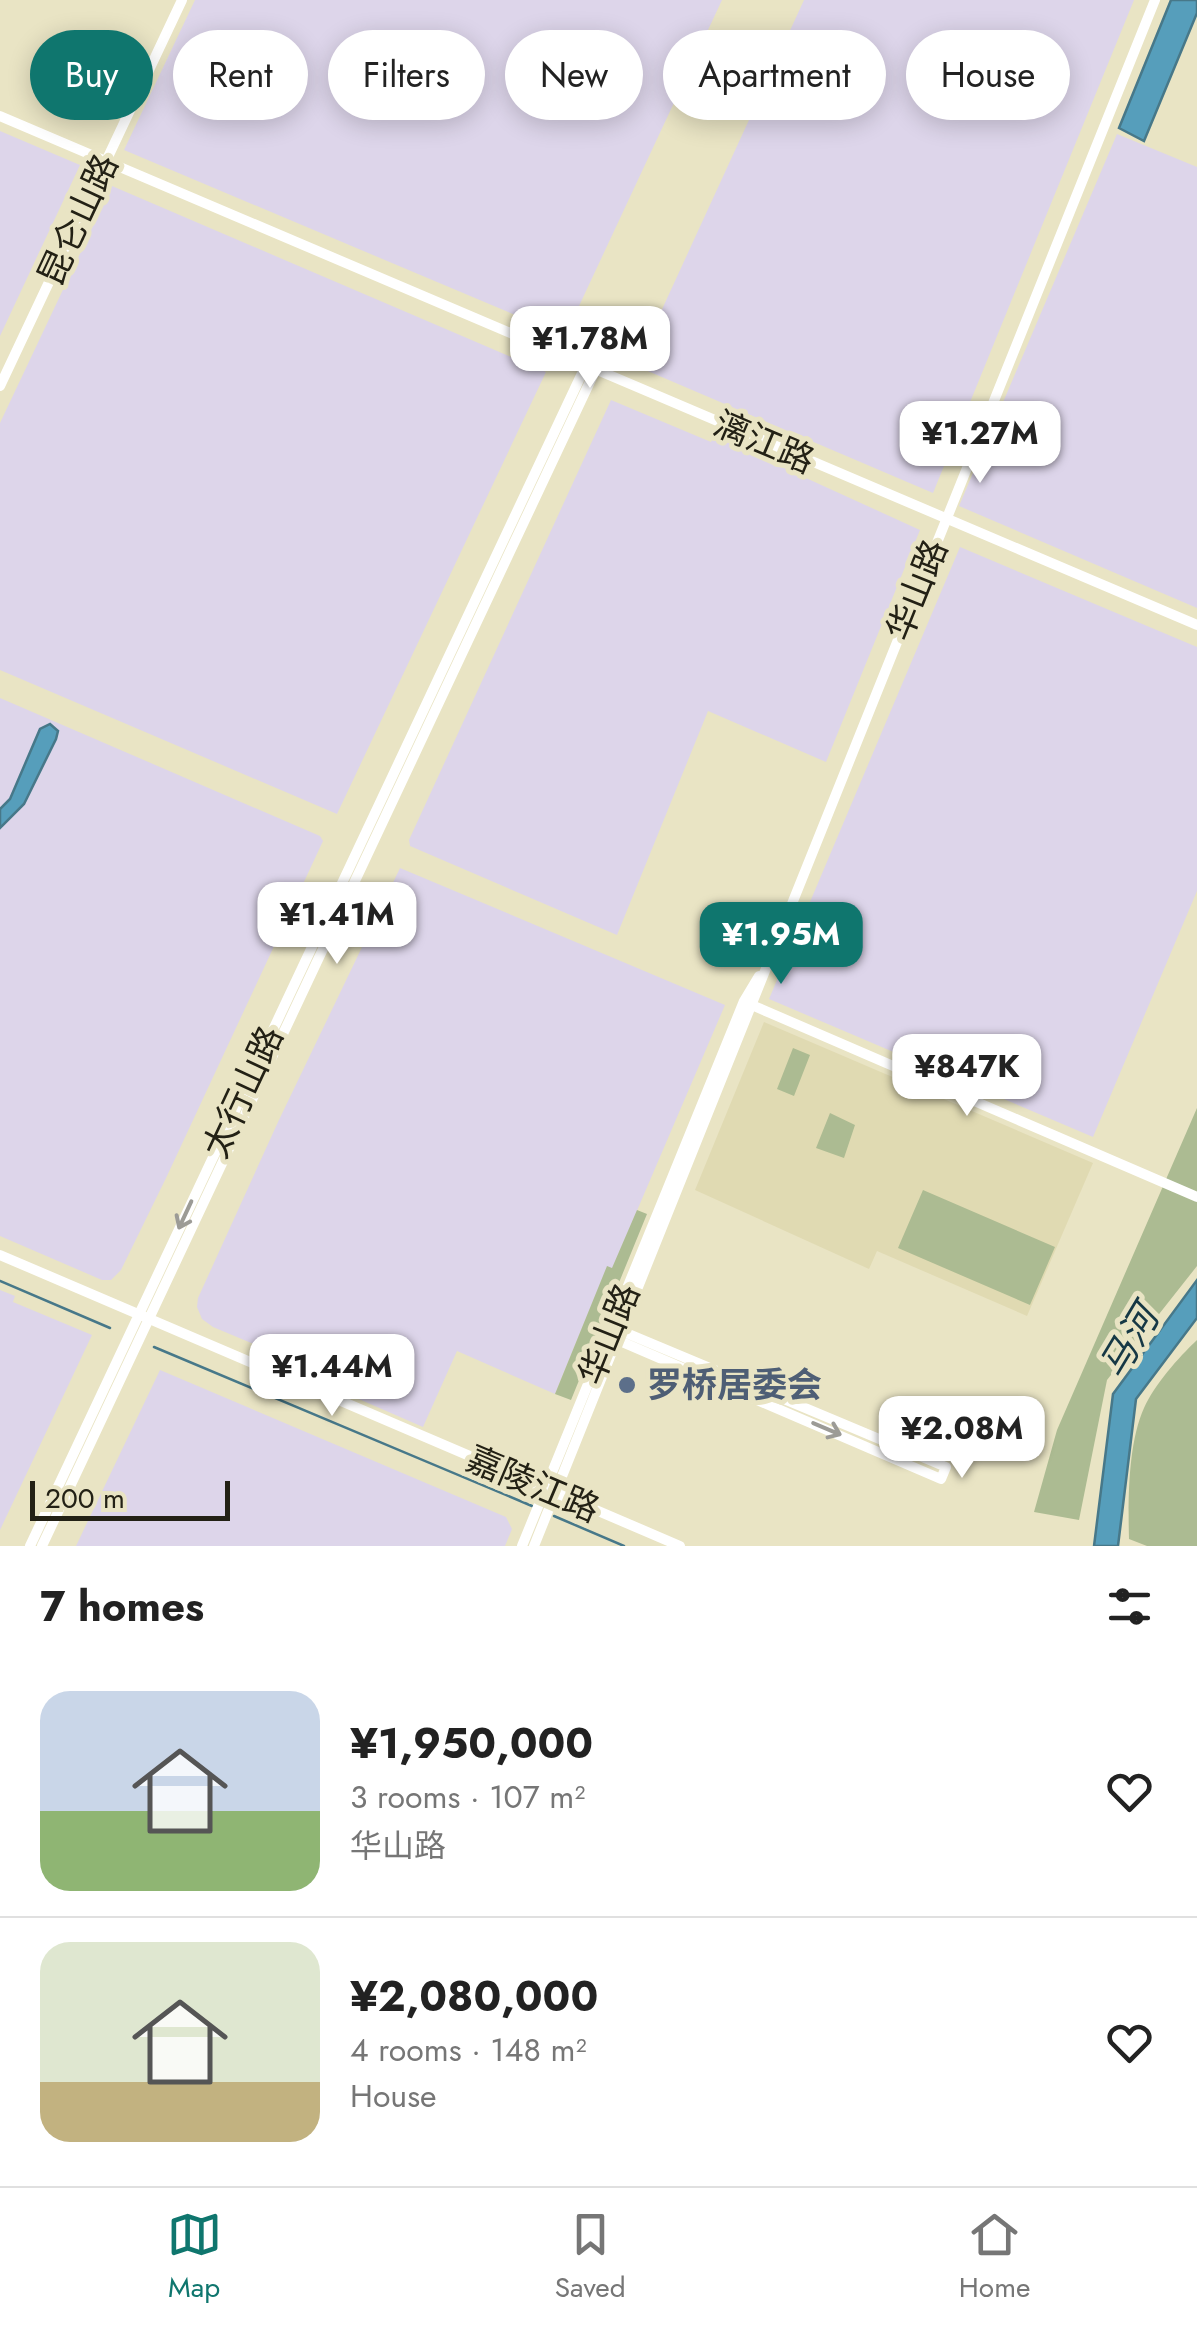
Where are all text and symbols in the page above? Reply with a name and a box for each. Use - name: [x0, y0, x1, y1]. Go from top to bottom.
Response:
- chip: Buy: [30, 30, 153, 120]
- chip: Rent: [173, 30, 308, 120]
- chip: Filters: [328, 30, 485, 120]
- chip: New: [505, 30, 643, 120]
- chip: Apartment: [663, 30, 886, 120]
- chip: House: [906, 30, 1070, 120]
- street label: 昆仑山路: [26, 146, 130, 294]
- pin: ¥1.78M: [509, 306, 671, 391]
- text: ¥1.78M: [532, 315, 648, 361]
- street label: 漓江路: [706, 398, 822, 486]
- pin: ¥1.27M: [899, 401, 1061, 486]
- text: ¥1.27M: [922, 410, 1038, 456]
- street label: 华山路: [874, 532, 960, 648]
- pin: ¥1.41M: [256, 882, 418, 967]
- text: ¥1.41M: [279, 891, 395, 937]
- pin: ¥1.95M: [700, 902, 862, 987]
- text: ¥1.95M: [722, 911, 840, 957]
- street label: 太行山路: [191, 1018, 295, 1166]
- pin: ¥847K: [897, 1034, 1037, 1119]
- text: ¥847K: [914, 1043, 1020, 1089]
- one-way arrow: [174, 1199, 193, 1229]
- street label: 华山路: [566, 1276, 652, 1392]
- water label: 马河: [1085, 1289, 1175, 1388]
- pin: ¥1.44M: [251, 1334, 413, 1419]
- text: ¥1.44M: [271, 1343, 393, 1389]
- place label: 罗桥居委会: [647, 1360, 822, 1410]
- marker: 罗桥居委会: [616, 1374, 638, 1396]
- pin: ¥2.08M: [881, 1396, 1043, 1481]
- text: ¥2.08M: [901, 1405, 1023, 1451]
- one-way arrow: [811, 1422, 841, 1440]
- street label: 嘉陵江路: [459, 1434, 607, 1534]
- scale bar: [30, 1476, 230, 1520]
- text: 200 m: [45, 1478, 125, 1519]
- text: 7 homes: [40, 1576, 204, 1637]
- icon: filters: [1102, 1579, 1157, 1634]
- text: ¥1,950,000: [350, 1713, 593, 1774]
- icon: home: [120, 1731, 240, 1851]
- icon: heart: [1102, 1764, 1157, 1819]
- text: 3 rooms · 107 m²: [350, 1774, 585, 1820]
- text: 华山路: [350, 1823, 446, 1869]
- text: ¥2,080,000: [350, 1966, 598, 2027]
- icon: home: [120, 1982, 240, 2102]
- icon: heart: [1102, 2015, 1157, 2070]
- text: 4 rooms · 148 m²: [350, 2027, 587, 2073]
- text: House: [350, 2073, 437, 2119]
- tab: Map: [167, 2207, 222, 2308]
- tab: Saved: [555, 2207, 626, 2308]
- tab: Home: [959, 2207, 1030, 2308]

